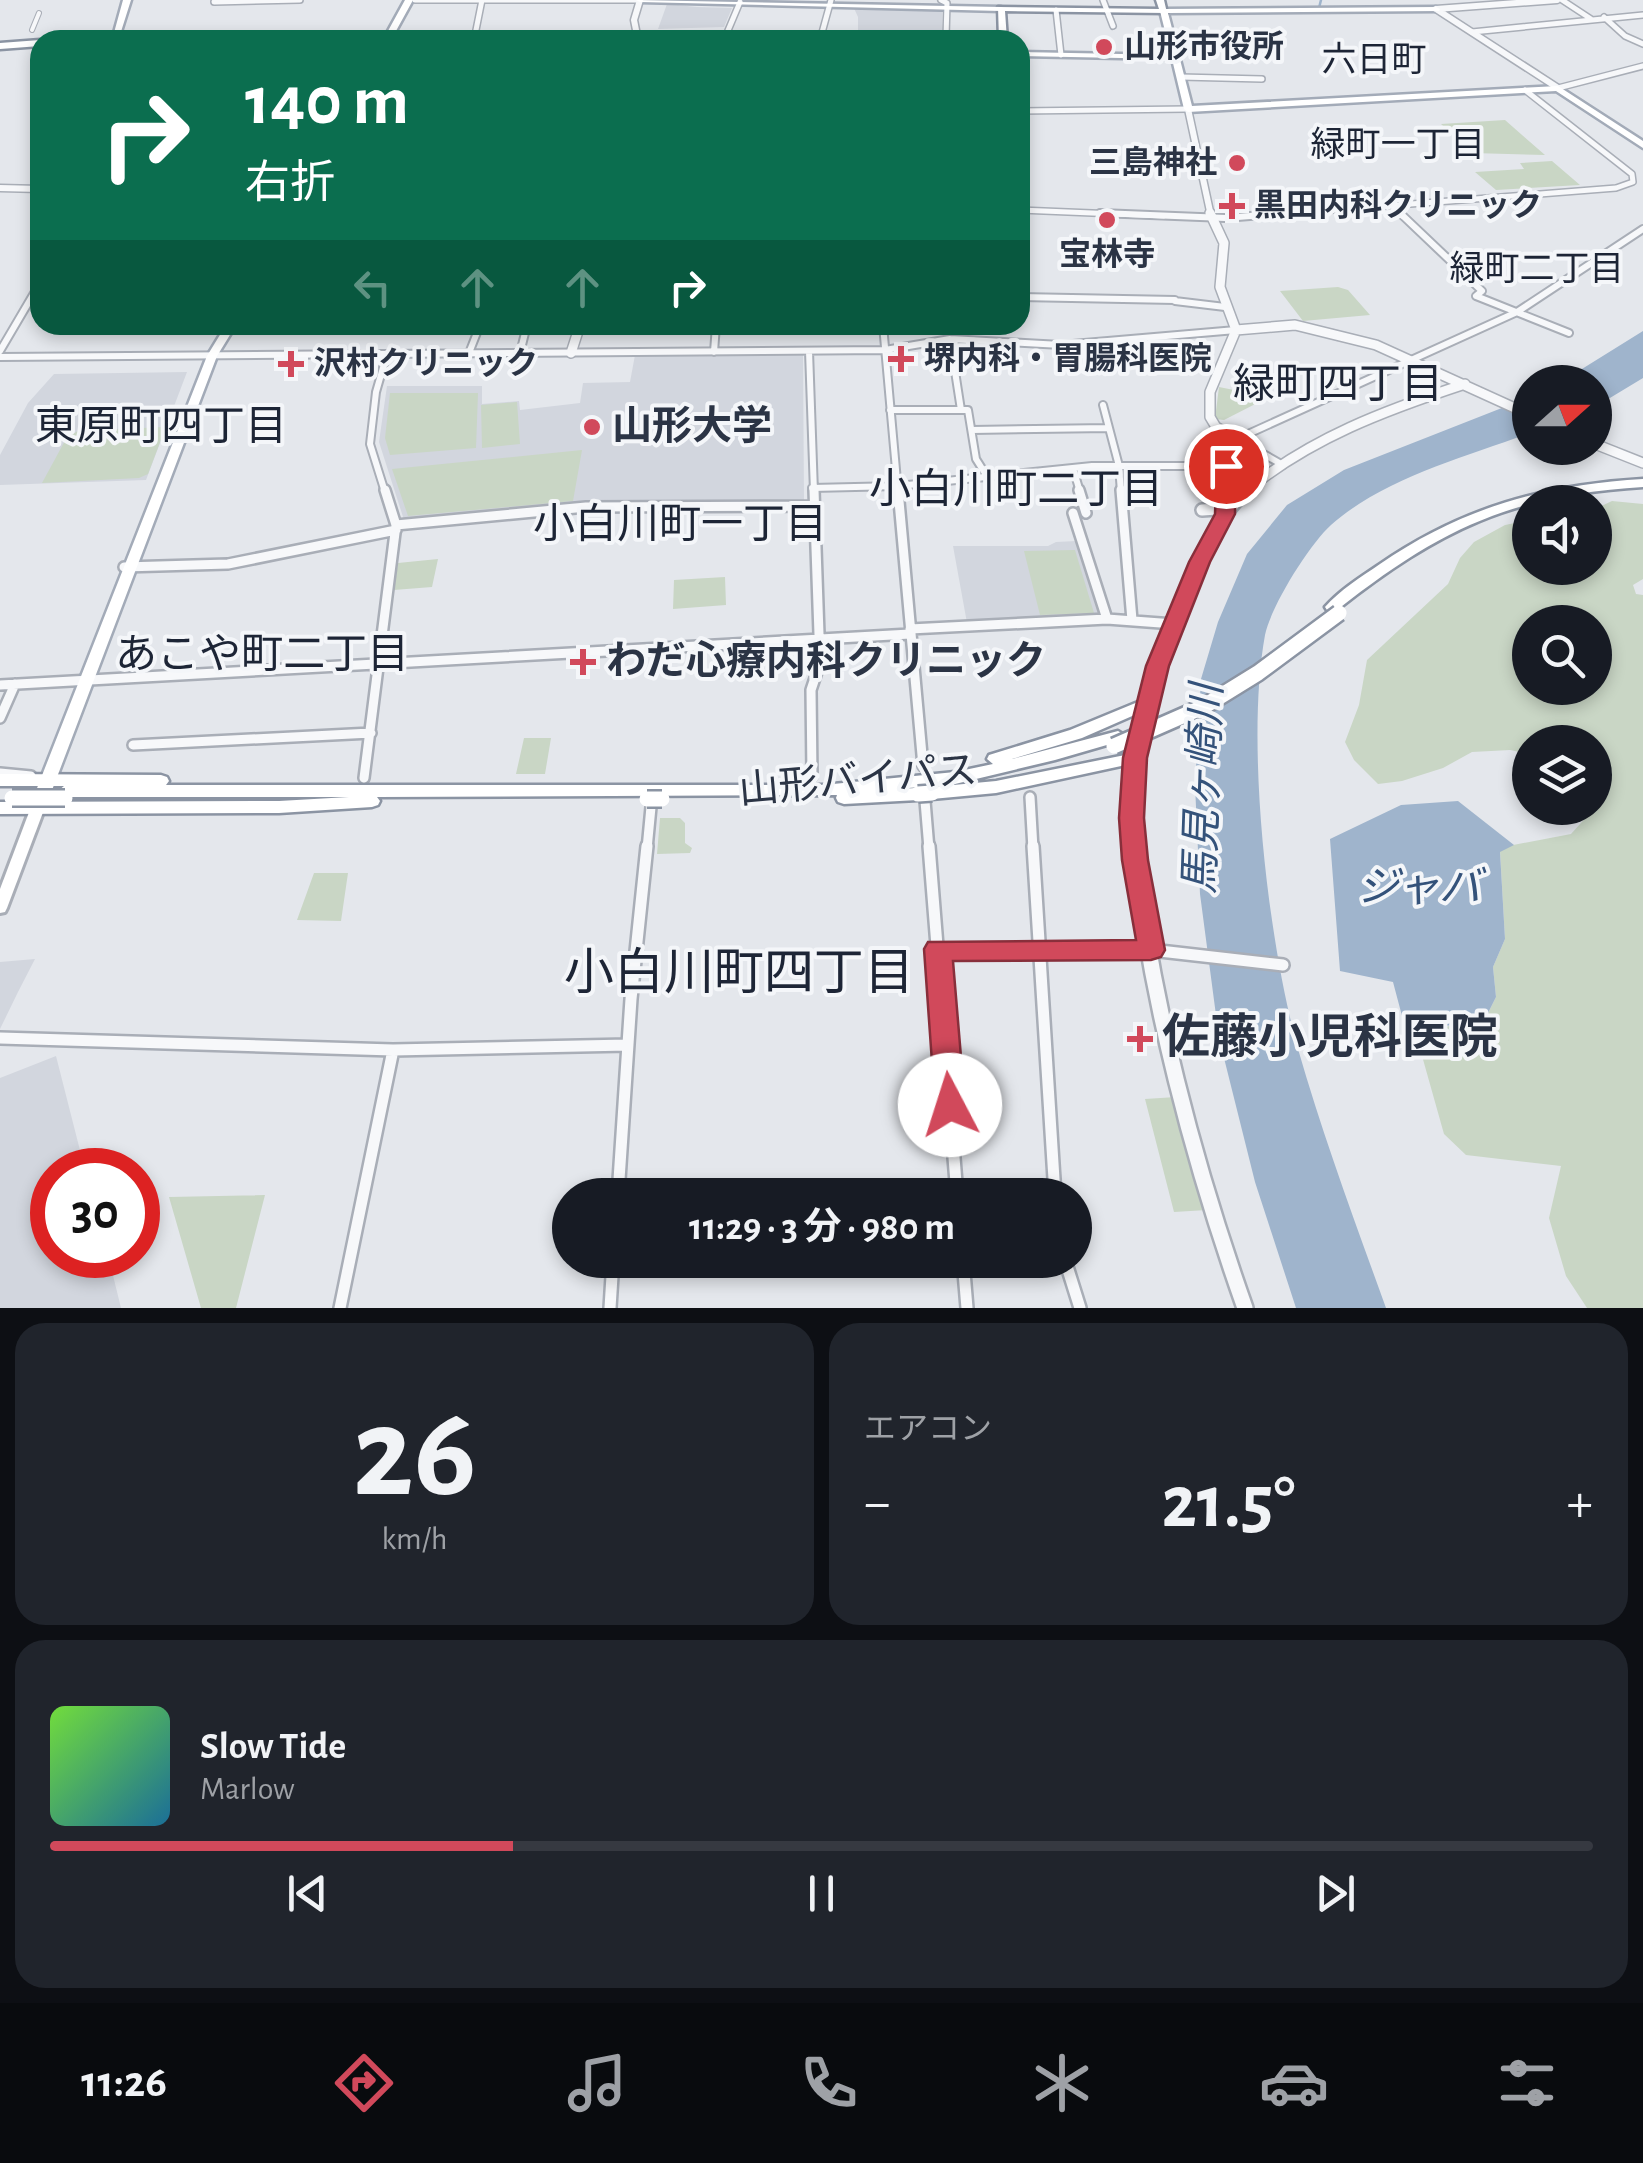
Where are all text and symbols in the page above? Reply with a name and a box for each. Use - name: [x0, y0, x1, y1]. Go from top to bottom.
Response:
- place label: 山形市役所: [1124, 29, 1284, 63]
- marker: 山形市役所: [1093, 36, 1115, 58]
- district label: 六日町: [1321, 41, 1427, 78]
- text: 140 m: [245, 67, 409, 137]
- icon: right: [80, 70, 210, 200]
- district label: 緑町一丁目: [1310, 126, 1486, 163]
- place label: 三島神社: [1089, 145, 1217, 179]
- marker: 三島神社: [1226, 152, 1248, 174]
- text: 右折: [245, 161, 335, 206]
- place label: 黒田内科クリニック: [1254, 188, 1542, 222]
- marker: 黒田内科クリニック: [1219, 193, 1245, 219]
- marker: 宝林寺: [1096, 209, 1118, 231]
- place label: 宝林寺: [1059, 237, 1155, 271]
- district label: 緑町二丁目: [1449, 250, 1625, 287]
- icon: left: [345, 260, 400, 315]
- icon: ahead: [450, 260, 505, 315]
- icon: ahead: [555, 260, 610, 315]
- icon: right: [660, 260, 715, 315]
- place label: 堺内科・胃腸科医院: [924, 341, 1212, 375]
- place label: 沢村クリニック: [314, 346, 538, 380]
- marker: 堺内科・胃腸科医院: [888, 346, 914, 372]
- marker: 沢村クリニック: [278, 351, 304, 377]
- district label: 緑町四丁目: [1233, 362, 1443, 406]
- north arrow: [1512, 365, 1612, 465]
- map controls: [1512, 365, 1612, 825]
- district label: 東原町四丁目: [35, 404, 287, 448]
- place label: 山形大学: [612, 404, 772, 447]
- marker: 山形大学: [581, 416, 603, 438]
- pin: [1184, 424, 1269, 509]
- icon: arrive: [1199, 439, 1254, 494]
- district label: 小白川町二丁目: [869, 467, 1163, 511]
- button: sound: [1512, 485, 1612, 585]
- district label: 小白川町一丁目: [533, 502, 827, 546]
- button: search: [1512, 605, 1612, 705]
- district label: あこや町二丁目: [115, 634, 409, 676]
- place label: わだ心療内科クリニック: [606, 639, 1046, 682]
- marker: わだ心療内科クリニック: [570, 649, 596, 675]
- water label: 馬見ヶ崎川: [1177, 679, 1229, 895]
- button: layers: [1512, 725, 1612, 825]
- street label: 山形バイパス: [737, 750, 979, 811]
- water label: ジャバ: [1357, 866, 1487, 909]
- district label: 小白川町四丁目: [564, 946, 914, 999]
- place label: 佐藤小児科医院: [1162, 1011, 1498, 1063]
- marker: 佐藤小児科医院: [1127, 1026, 1153, 1052]
- position arrow: [898, 1053, 1002, 1157]
- speed limit sign: 30: [30, 1148, 160, 1278]
- text: 11:29 · 3 分 · 980 m: [689, 1209, 955, 1247]
- text: 26: [352, 1390, 477, 1520]
- text: エアコン: [864, 1413, 992, 1445]
- text: 21.5°: [1162, 1466, 1295, 1541]
- text: −: [864, 1476, 890, 1531]
- text: +: [1567, 1476, 1593, 1531]
- text: km/h: [381, 1523, 448, 1555]
- text: Slow Tide: [200, 1728, 346, 1766]
- text: Marlow: [200, 1773, 295, 1805]
- icon: previous: [280, 1866, 335, 1921]
- icon: pause: [794, 1866, 849, 1921]
- icon: next: [1308, 1866, 1363, 1921]
- icon: directions: [329, 2048, 399, 2118]
- icon: music: [562, 2048, 632, 2118]
- icon: phone: [794, 2048, 864, 2118]
- icon: climate: [1027, 2048, 1097, 2118]
- icon: car: [1259, 2048, 1329, 2118]
- icon: filters: [1492, 2048, 1562, 2118]
- text: 11:26: [81, 2060, 167, 2105]

